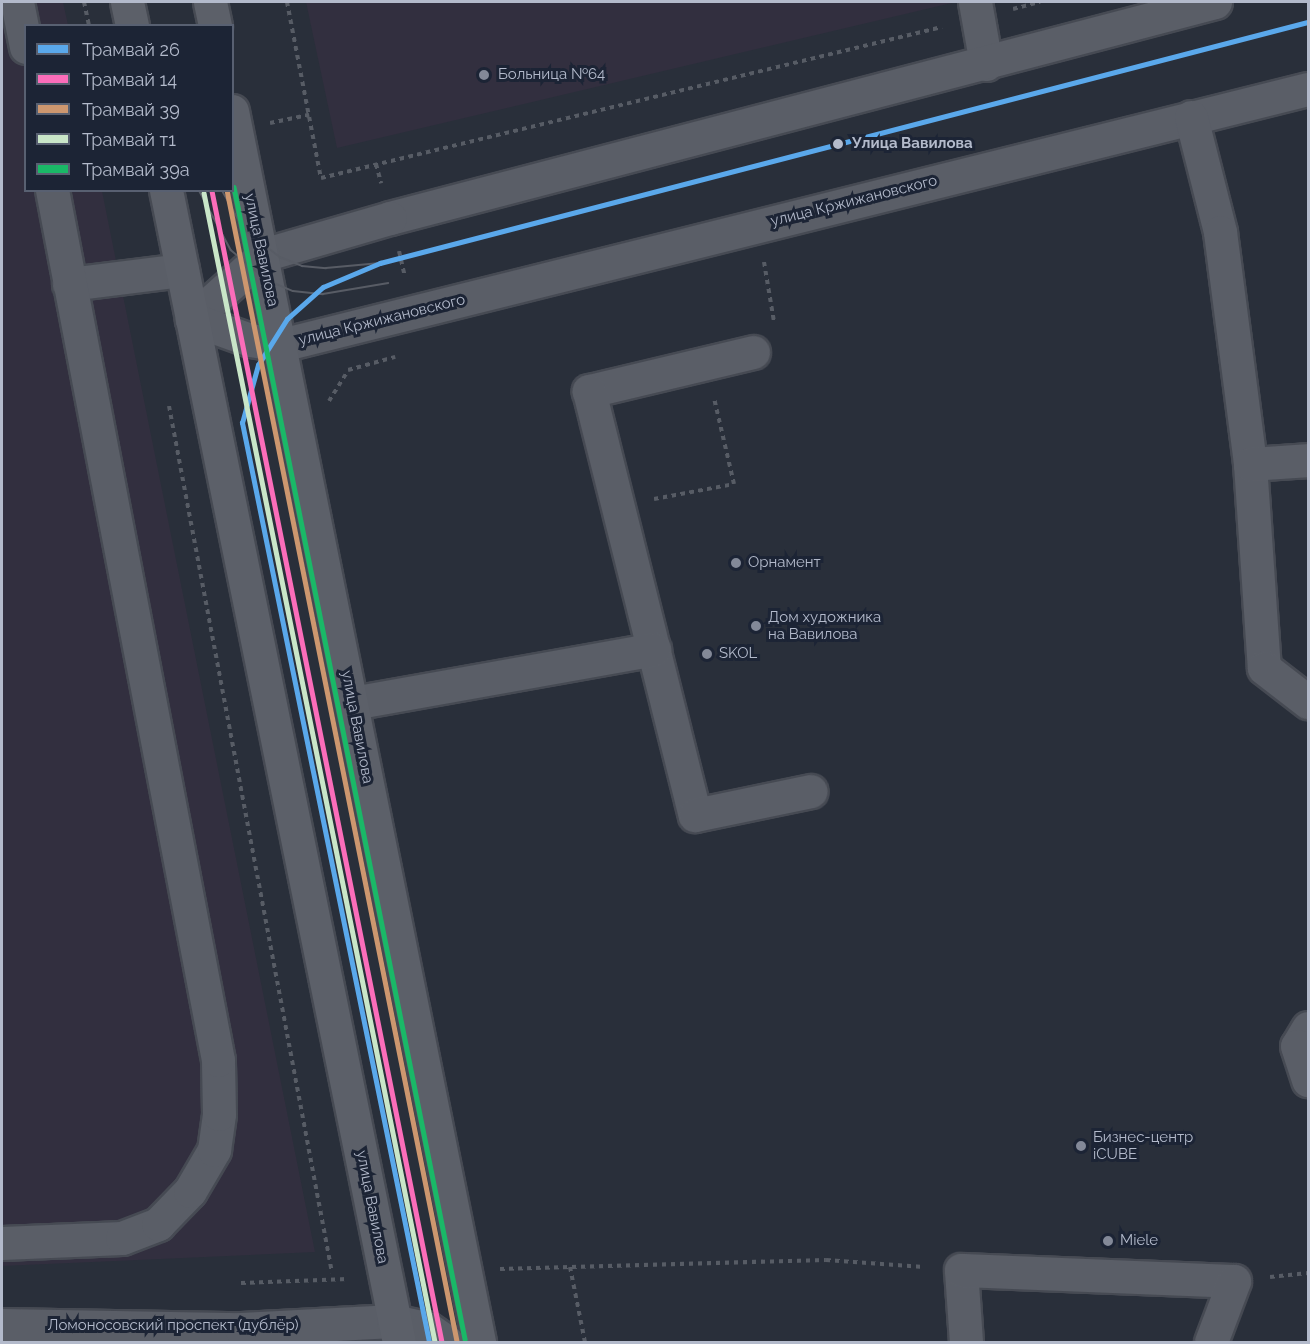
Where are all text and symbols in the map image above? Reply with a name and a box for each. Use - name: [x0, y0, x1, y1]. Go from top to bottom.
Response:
- legend: [24, 24, 234, 192]
- text: Трамвай 26: [82, 39, 180, 60]
- marker: Больница №64: [475, 66, 493, 84]
- place label: Больница №64: [498, 66, 605, 84]
- text: Трамвай 14: [82, 69, 177, 90]
- text: Трамвай 39: [82, 99, 180, 120]
- text: Трамвай т1: [82, 129, 176, 150]
- marker: Улица Вавилова: [829, 135, 847, 153]
- place label: Улица Вавилова: [852, 135, 973, 153]
- text: Трамвай 39а: [82, 159, 190, 180]
- street label: улица Кржижановского: [769, 172, 939, 230]
- street label: улица Вавилова: [240, 192, 282, 308]
- street label: улица Кржижановского: [297, 291, 467, 349]
- place label: Орнамент: [748, 554, 821, 572]
- marker: Орнамент: [729, 556, 743, 570]
- place label: Дом художника на Вавилова: [768, 608, 881, 643]
- marker: Дом художника на Вавилова: [749, 619, 763, 633]
- place label: SKOL: [719, 645, 757, 663]
- marker: SKOL: [700, 647, 714, 661]
- street label: улица Вавилова: [337, 669, 377, 785]
- place label: Бизнес-центр iCUBE: [1093, 1128, 1193, 1163]
- marker: Бизнес-центр iCUBE: [1074, 1139, 1088, 1153]
- street label: улица Вавилова: [352, 1149, 392, 1265]
- place label: Miele: [1120, 1232, 1158, 1250]
- marker: Miele: [1101, 1234, 1115, 1248]
- street label: Ломоносовский проспект (дублёр): [47, 1317, 299, 1335]

